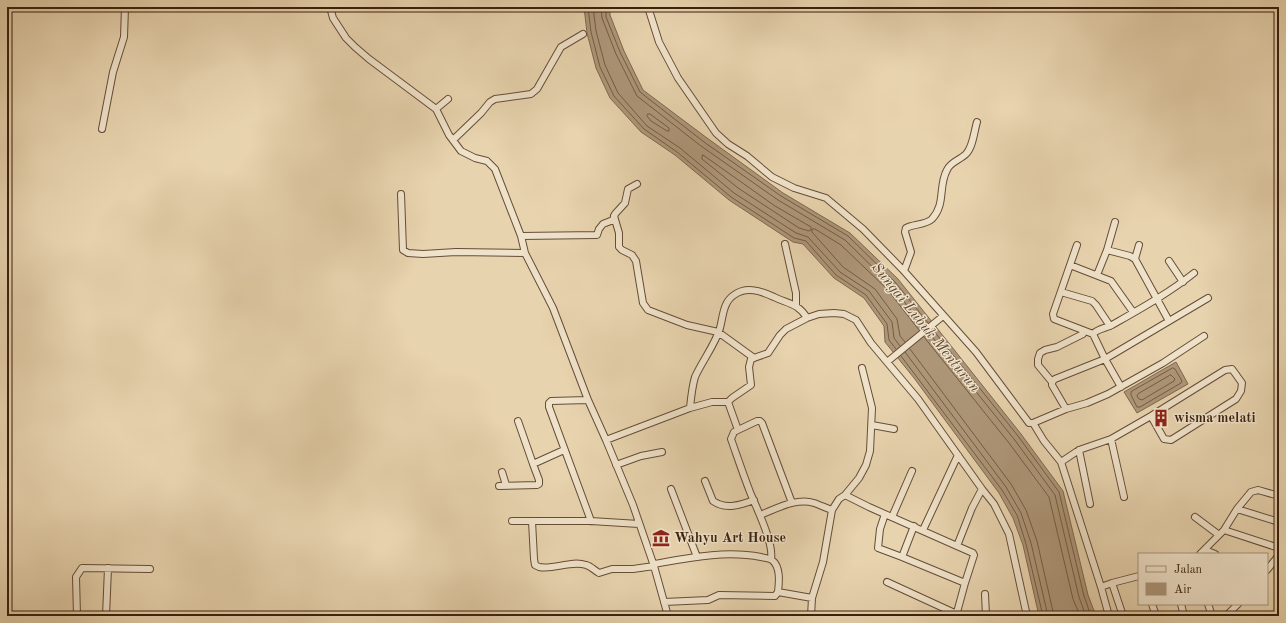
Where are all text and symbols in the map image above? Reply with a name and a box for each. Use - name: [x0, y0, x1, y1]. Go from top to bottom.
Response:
- water label: Sungai Lubuk Menturun: [868, 260, 982, 396]
- building icon: wisma melati: [1151, 408, 1171, 428]
- place label: wisma melati: [1174, 411, 1256, 425]
- museum icon: Wahyu Art House: [651, 528, 671, 548]
- place label: Wahyu Art House: [674, 531, 786, 545]
- legend: [1138, 553, 1268, 605]
- text: Jalan: [1174, 564, 1203, 576]
- text: Air: [1174, 584, 1191, 596]

